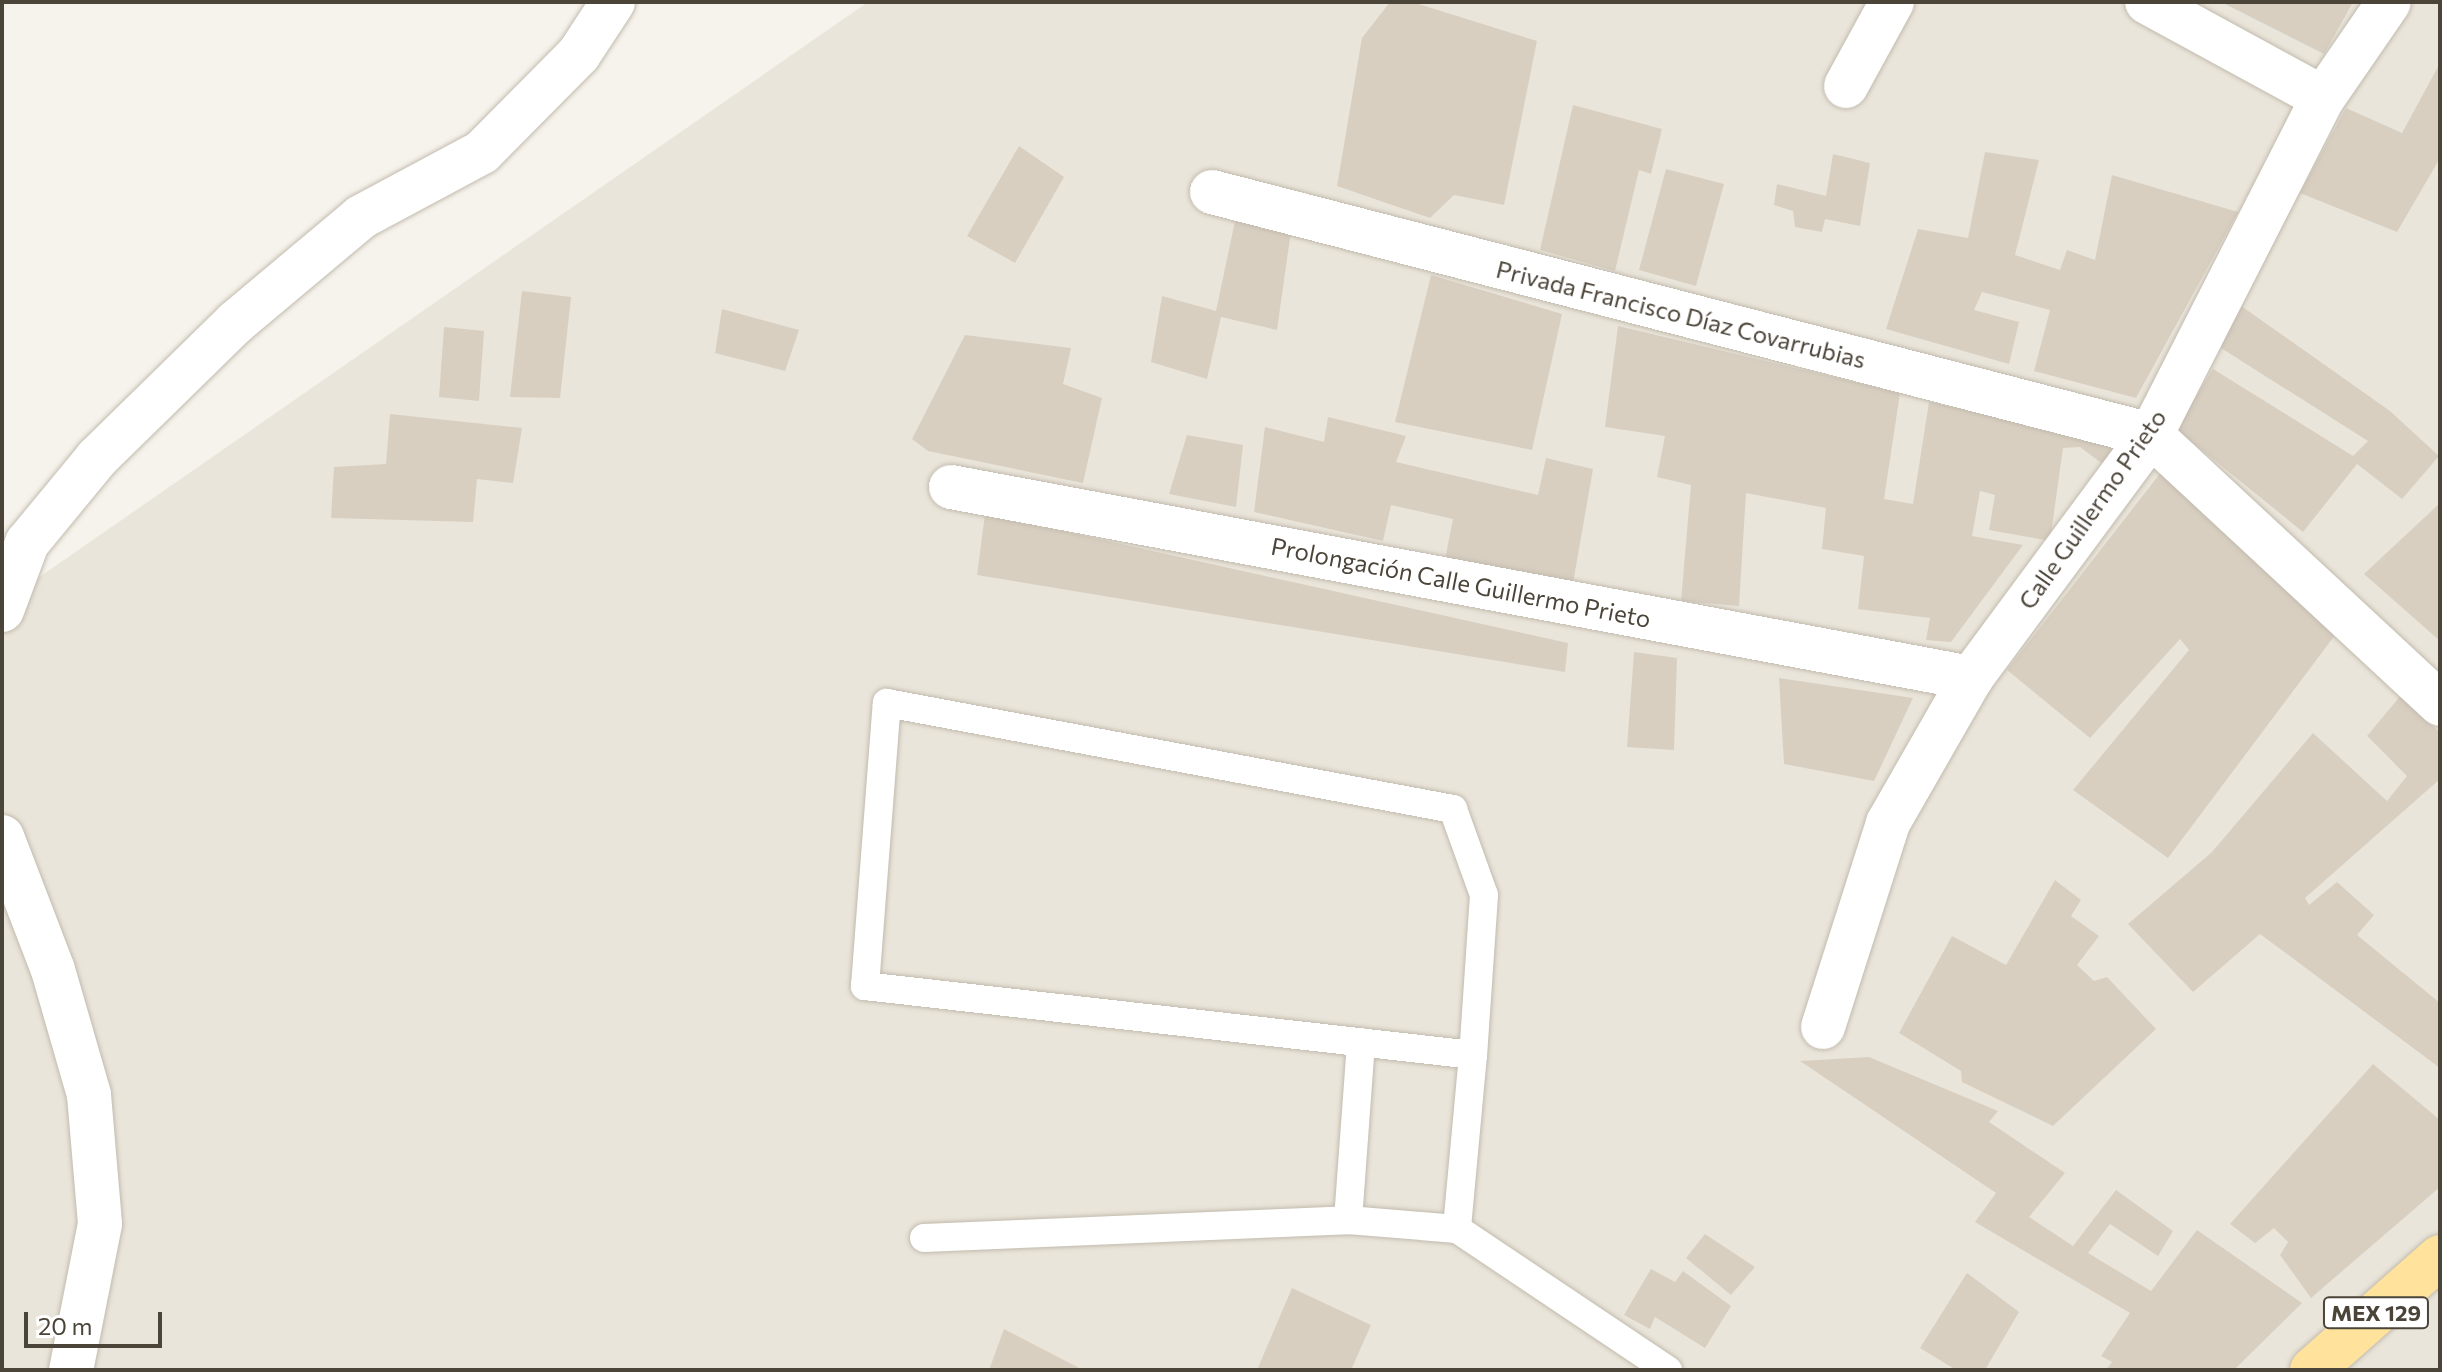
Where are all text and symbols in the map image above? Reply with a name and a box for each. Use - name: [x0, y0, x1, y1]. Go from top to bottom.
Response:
- street label: Privada Francisco Díaz Covarrubias: [1493, 254, 1869, 374]
- street label: Calle Guillermo Prieto: [2012, 404, 2172, 614]
- street label: Prolongación Calle Guillermo Prieto: [1269, 531, 1653, 633]
- road number: MEX 129: [2322, 1295, 2430, 1331]
- scale bar: [28, 1296, 166, 1346]
- text: 20 m: [38, 1311, 92, 1340]

